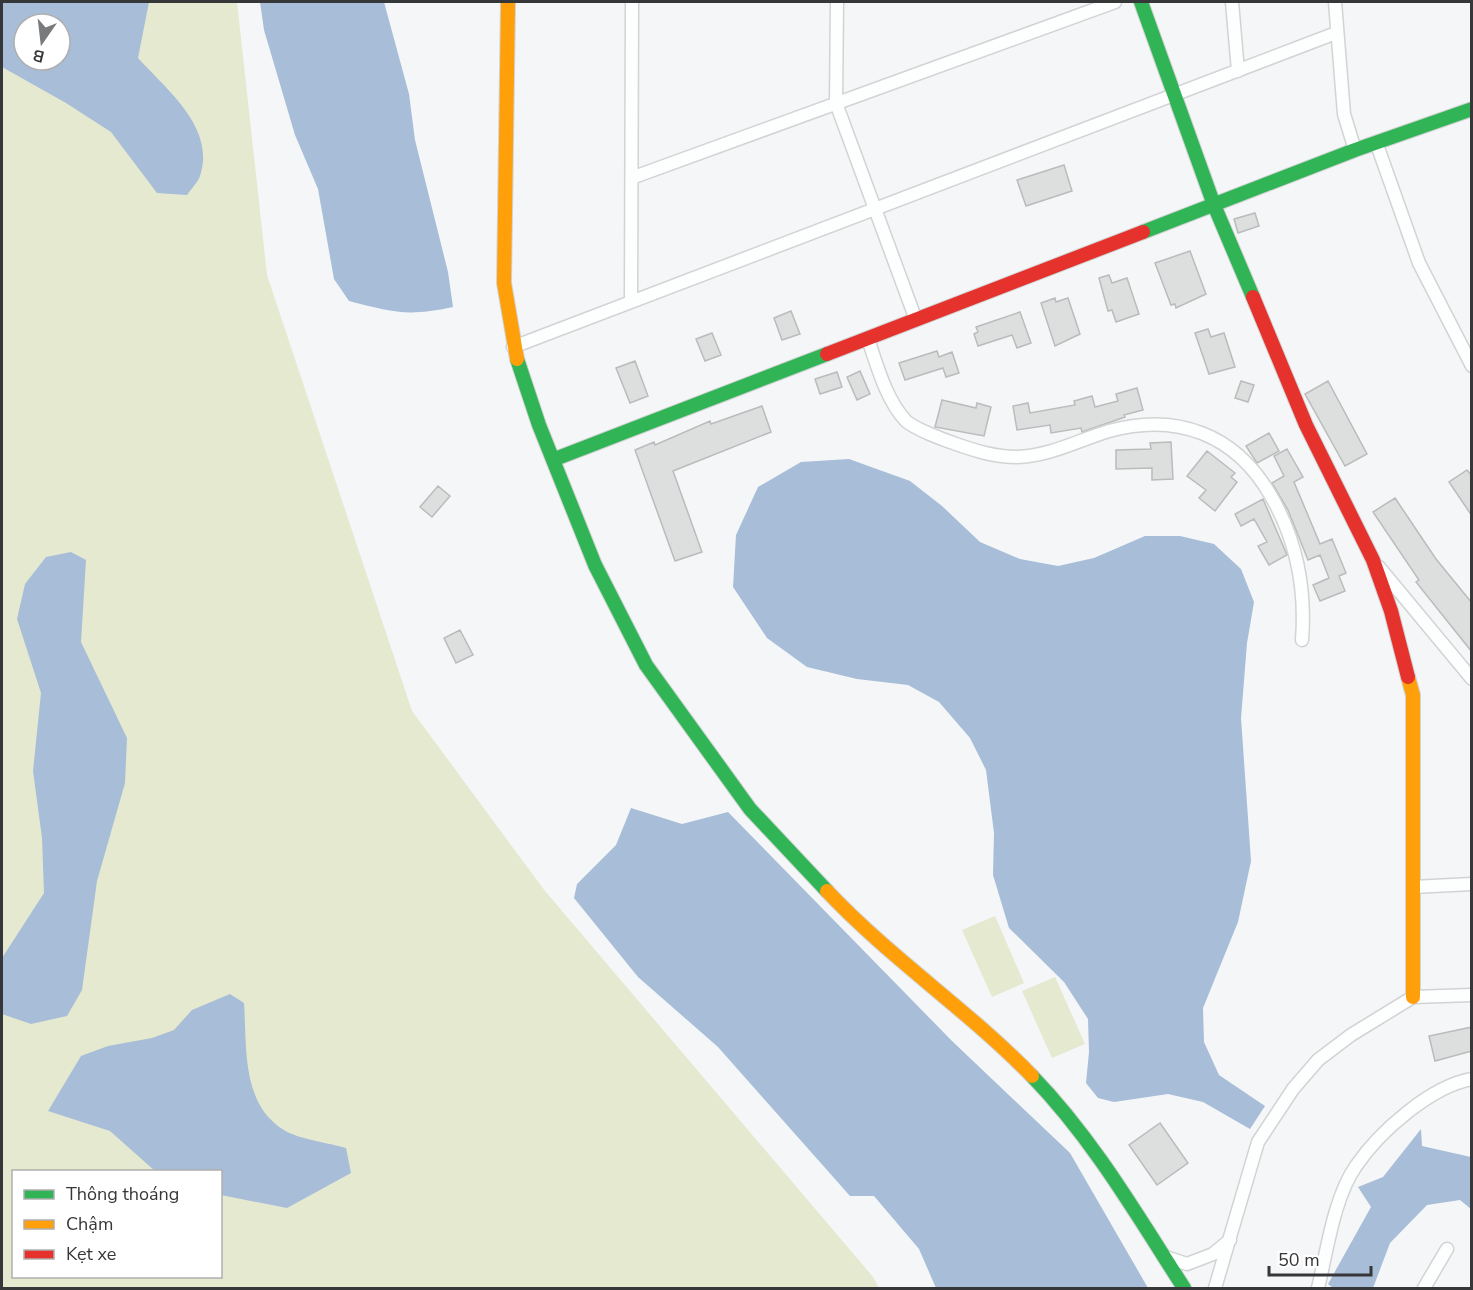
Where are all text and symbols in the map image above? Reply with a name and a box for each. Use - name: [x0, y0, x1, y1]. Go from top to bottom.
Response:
- north arrow: [12, 12, 72, 72]
- text: B: [31, 44, 47, 68]
- legend: [12, 1170, 222, 1278]
- text: Thông thoáng: [66, 1182, 179, 1206]
- text: Chậm: [66, 1212, 113, 1236]
- scale bar: [1269, 1239, 1371, 1277]
- text: Kẹt xe: [66, 1242, 116, 1266]
- text: 50 m: [1278, 1248, 1320, 1272]

